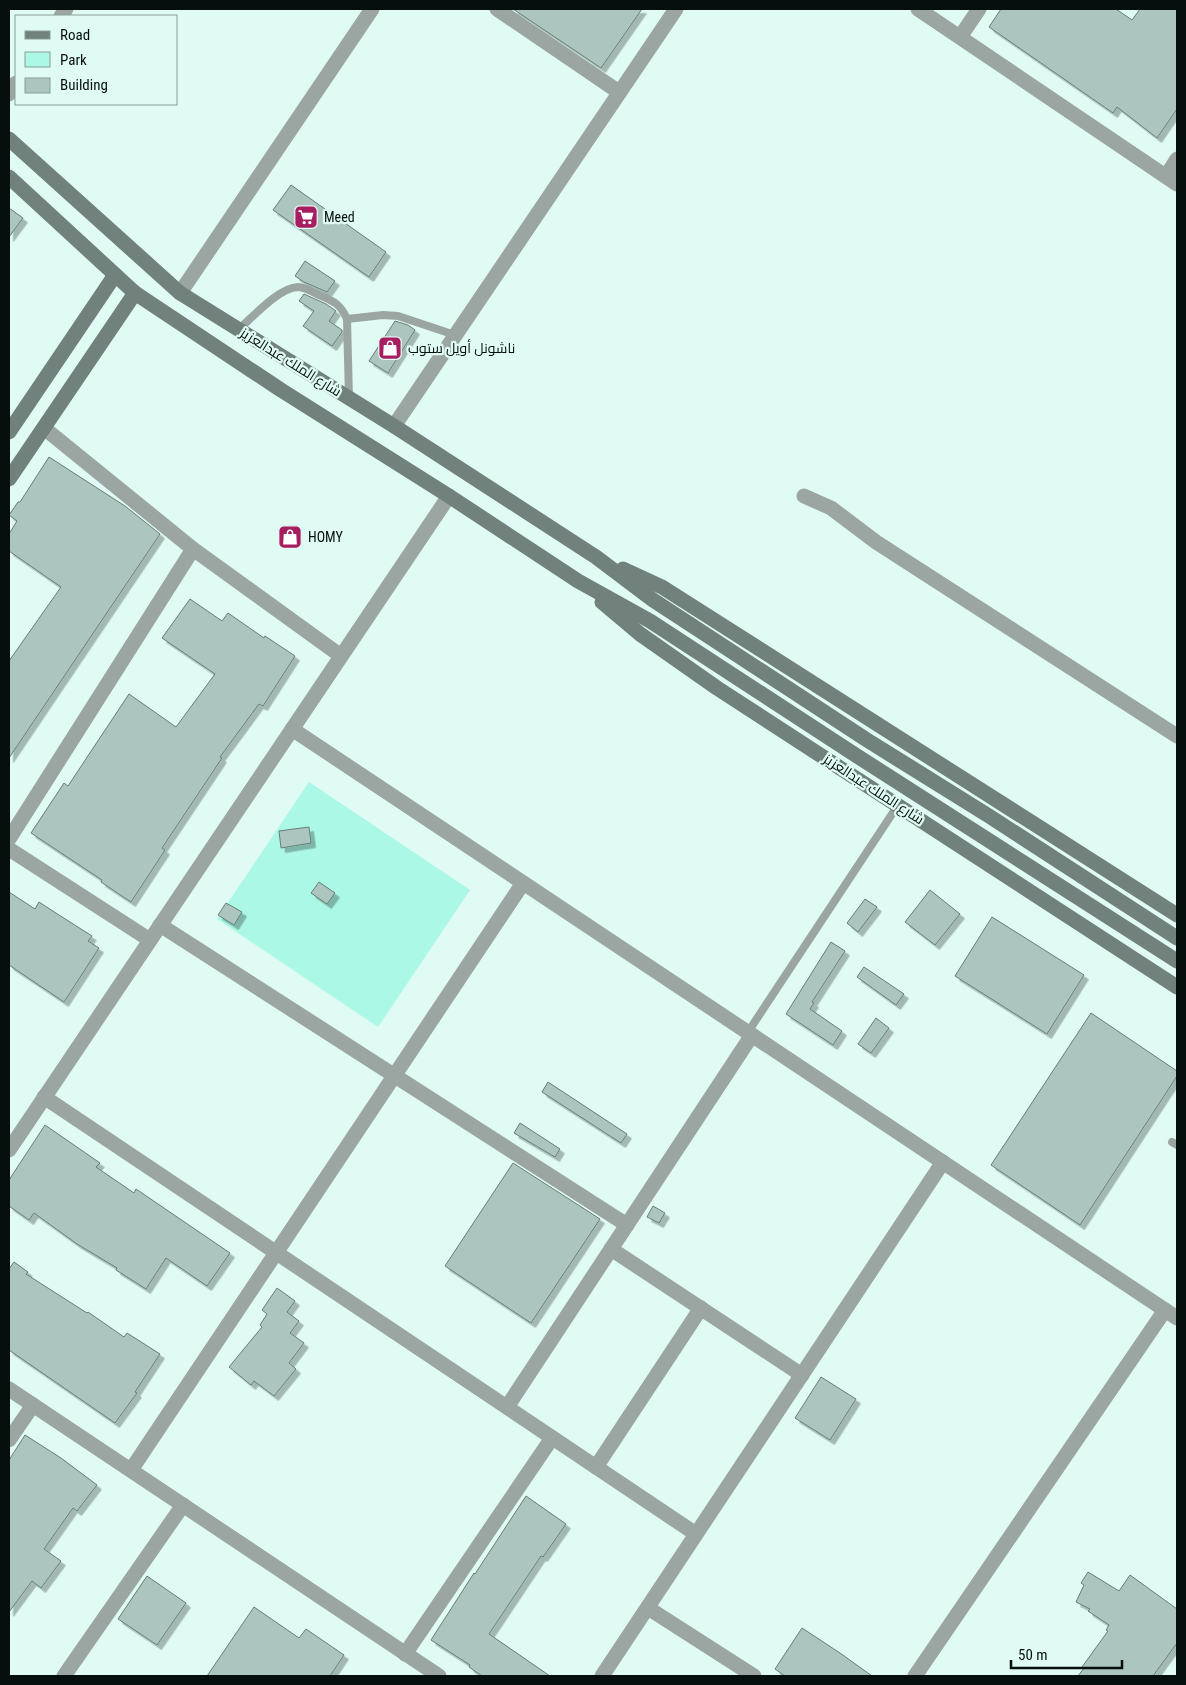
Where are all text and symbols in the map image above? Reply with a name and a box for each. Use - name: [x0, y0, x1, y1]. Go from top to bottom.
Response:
- legend: [15, 15, 178, 105]
- text: Road: [60, 26, 90, 44]
- text: Park: [60, 51, 87, 69]
- text: Building: [60, 76, 108, 94]
- supermarket icon: Meed: [293, 204, 319, 230]
- place label: Meed: [324, 209, 355, 225]
- street label: شارع الملك عبدالعزيز: [236, 324, 344, 400]
- shop icon: ناشونل أويل ستوب: [377, 335, 403, 361]
- place label: ناشونل أويل ستوب: [408, 339, 515, 356]
- shop icon: HOMY: [277, 524, 303, 550]
- place label: HOMY: [308, 529, 343, 545]
- street label: شارع الملك عبدالعزيز: [820, 750, 927, 828]
- scale bar: [1011, 1638, 1122, 1670]
- text: 50 m: [1018, 1646, 1048, 1664]

